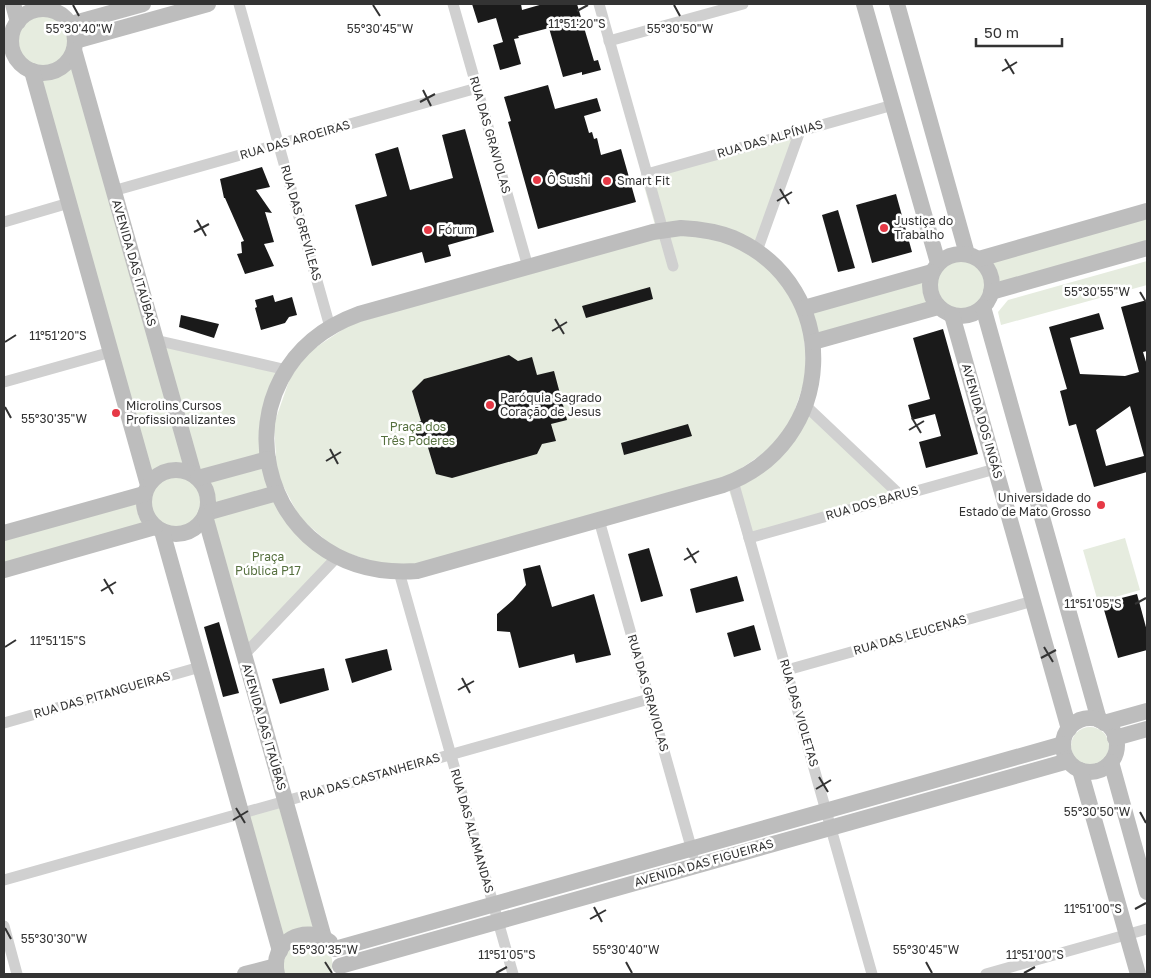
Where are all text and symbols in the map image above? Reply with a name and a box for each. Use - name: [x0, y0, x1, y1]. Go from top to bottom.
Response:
- scale bar: [976, 15, 1062, 47]
- text: 11°51'20"S: [548, 16, 606, 31]
- text: 55°30'40"W: [46, 21, 113, 36]
- text: 55°30'45"W: [347, 21, 414, 36]
- text: 55°30'50"W: [647, 21, 714, 36]
- text: 50 m: [984, 23, 1019, 41]
- street label: RUA DAS GRAVIOLAS: [467, 74, 514, 196]
- street label: RUA DAS AROEIRAS: [238, 116, 352, 162]
- street label: RUA DAS ALPÍNIAS: [715, 116, 825, 161]
- street label: RUA DAS GREVÍLEAS: [278, 163, 325, 283]
- place label: Ô Sushi: [547, 172, 591, 187]
- place label: Smart Fit: [617, 173, 670, 188]
- marker: Ô Sushi: [531, 174, 543, 186]
- marker: Smart Fit: [601, 175, 613, 187]
- street label: AVENIDA DAS ITAÚBAS: [109, 198, 160, 328]
- place label: Justiça do Trabalho: [894, 213, 953, 242]
- place label: Fórum: [438, 222, 475, 237]
- marker: Justiça do Trabalho: [878, 222, 890, 234]
- marker: Fórum: [422, 224, 434, 236]
- text: 55°30'55"W: [1064, 284, 1131, 299]
- text: 11°51'20"S: [29, 328, 87, 343]
- street label: AVENIDA DOS INGÁS: [959, 362, 1006, 480]
- place label: Paróquia Sagrado Coração de Jesus: [500, 390, 602, 419]
- place label: Microlins Cursos Profissionalizantes: [126, 398, 236, 427]
- marker: Paróquia Sagrado Coração de Jesus: [484, 399, 496, 411]
- marker: Microlins Cursos Profissionalizantes: [110, 407, 122, 419]
- text: 55°30'35"W: [21, 411, 88, 426]
- park label: Praça dos Três Poderes: [381, 419, 455, 448]
- street label: RUA DOS BARUS: [824, 482, 920, 523]
- place label: Universidade do Estado de Mato Grosso: [959, 490, 1091, 519]
- marker: Universidade do Estado de Mato Grosso: [1095, 499, 1107, 511]
- park label: Praça Pública P17: [235, 549, 301, 578]
- text: 11°51'05"S: [1064, 596, 1122, 611]
- street label: RUA DAS LEUCENAS: [851, 611, 969, 658]
- street label: RUA DAS GRAVIOLAS: [625, 632, 672, 754]
- text: 11°51'15"S: [30, 633, 86, 648]
- street label: RUA DAS VIOLETAS: [777, 657, 822, 769]
- street label: AVENIDA DAS ITAÚBAS: [239, 662, 290, 792]
- street label: RUA DAS PITANGUEIRAS: [32, 668, 172, 721]
- street label: RUA DAS CASTANHEIRAS: [298, 749, 442, 804]
- street label: RUA DAS ALAMANDAS: [448, 767, 498, 895]
- text: 55°30'50"W: [1064, 804, 1131, 819]
- street label: AVENIDA DAS FIGUEIRAS: [633, 835, 776, 890]
- text: 11°51'00"S: [1064, 901, 1122, 916]
- text: 55°30'30"W: [21, 931, 88, 946]
- text: 55°30'35"W: [292, 942, 359, 957]
- text: 55°30'40"W: [593, 942, 660, 957]
- text: 55°30'45"W: [893, 942, 960, 957]
- text: 11°51'05"S: [478, 947, 536, 962]
- text: 11°51'00"S: [1006, 947, 1064, 962]

